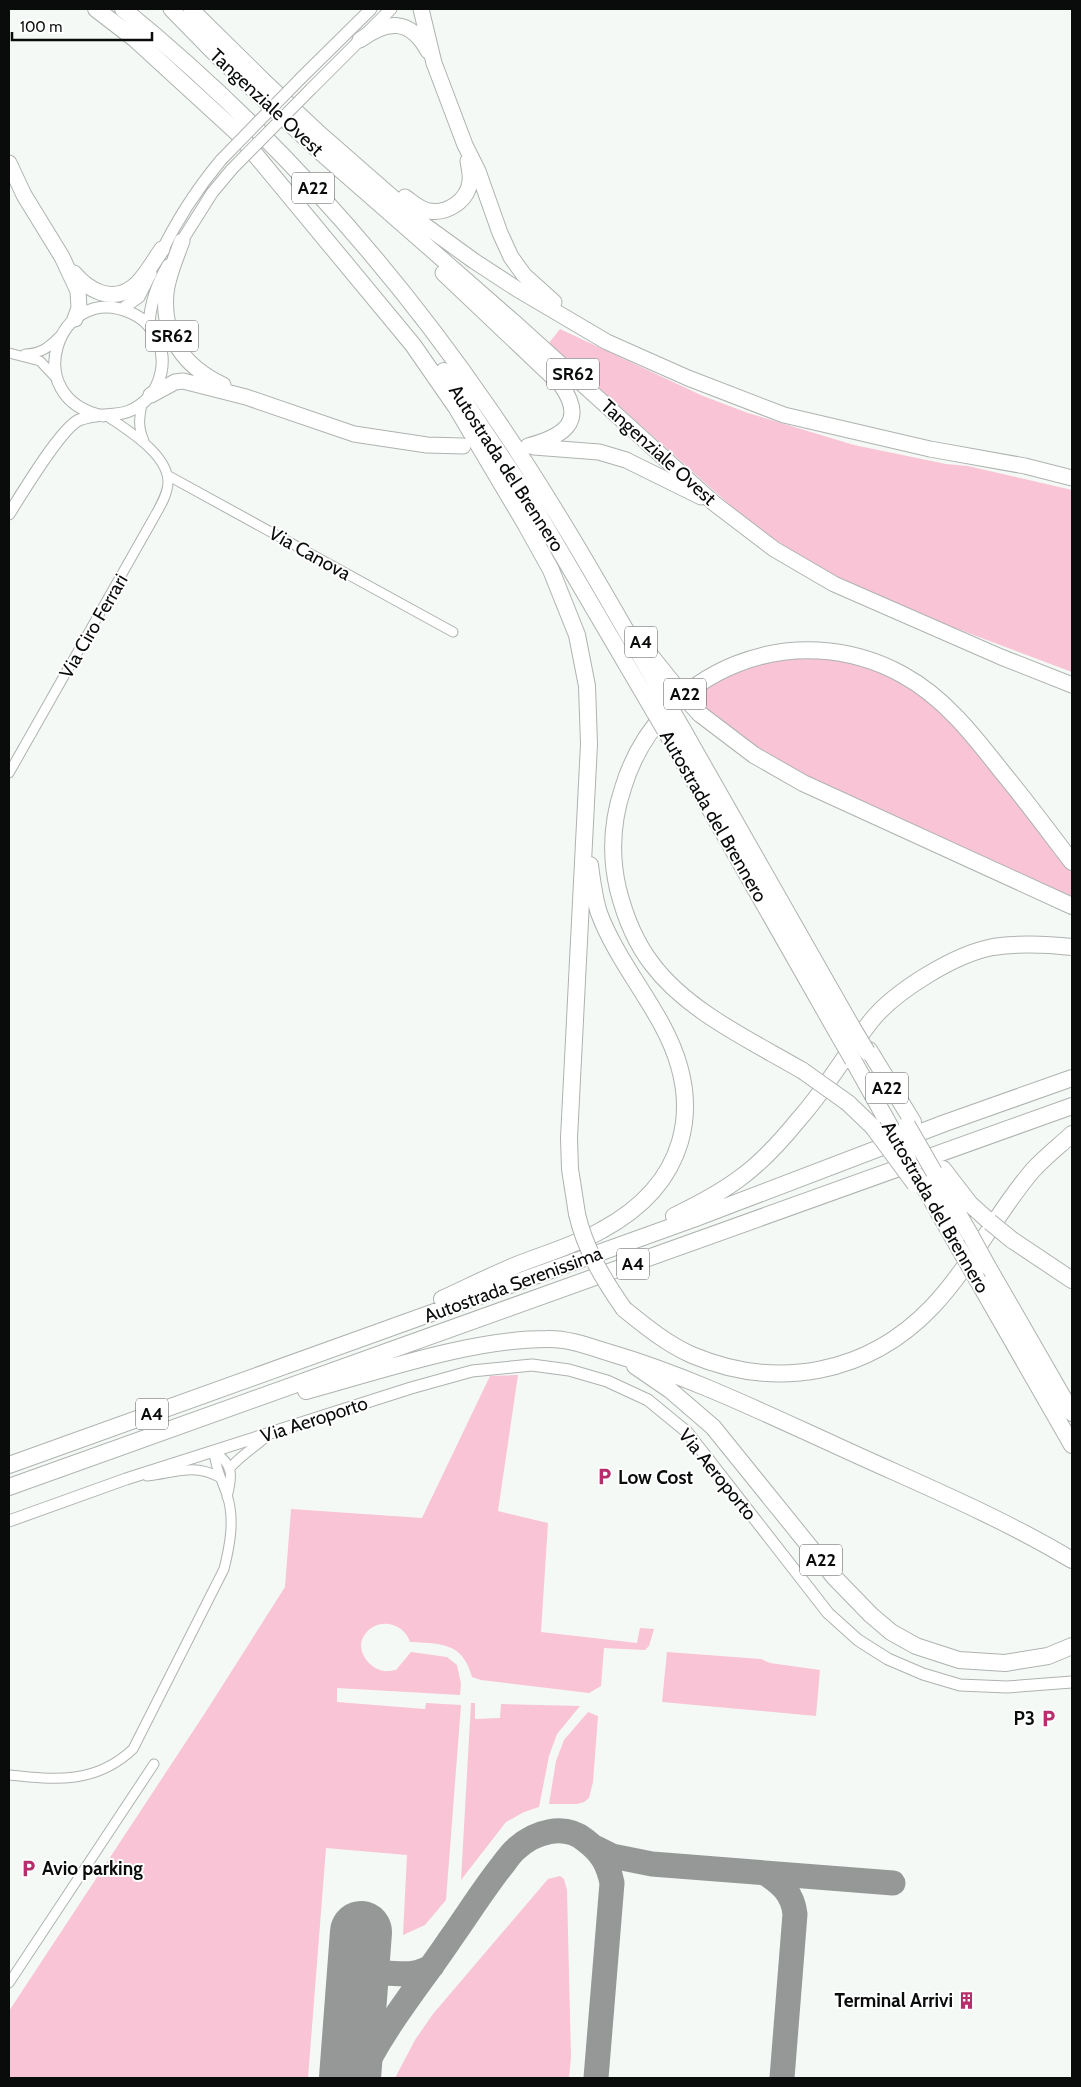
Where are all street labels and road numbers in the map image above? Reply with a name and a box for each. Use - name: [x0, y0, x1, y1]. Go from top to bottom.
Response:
- street label: Tangenziale Ovest: [205, 44, 329, 161]
- road number: A22: [292, 172, 334, 204]
- road number: SR62: [146, 321, 198, 352]
- road number: SR62: [547, 358, 599, 389]
- street label: Autostrada del Brennero: [444, 381, 569, 556]
- street label: Tangenziale Ovest: [596, 395, 721, 510]
- street label: Via Canova: [265, 522, 355, 585]
- street label: Via Ciro Ferrari: [54, 570, 133, 682]
- road number: A4: [625, 626, 657, 658]
- road number: A22: [664, 679, 706, 710]
- street label: Autostrada del Brennero: [655, 726, 772, 906]
- road number: A22: [866, 1072, 908, 1104]
- street label: Autostrada del Brennero: [877, 1117, 994, 1297]
- street label: Autostrada Serenissima: [421, 1242, 605, 1327]
- road number: A4: [617, 1248, 649, 1280]
- street label: Via Aeroporto: [258, 1391, 371, 1448]
- road number: A4: [136, 1398, 168, 1430]
- street label: Via Aeroporto: [674, 1424, 762, 1525]
- road number: A22: [800, 1544, 842, 1576]

